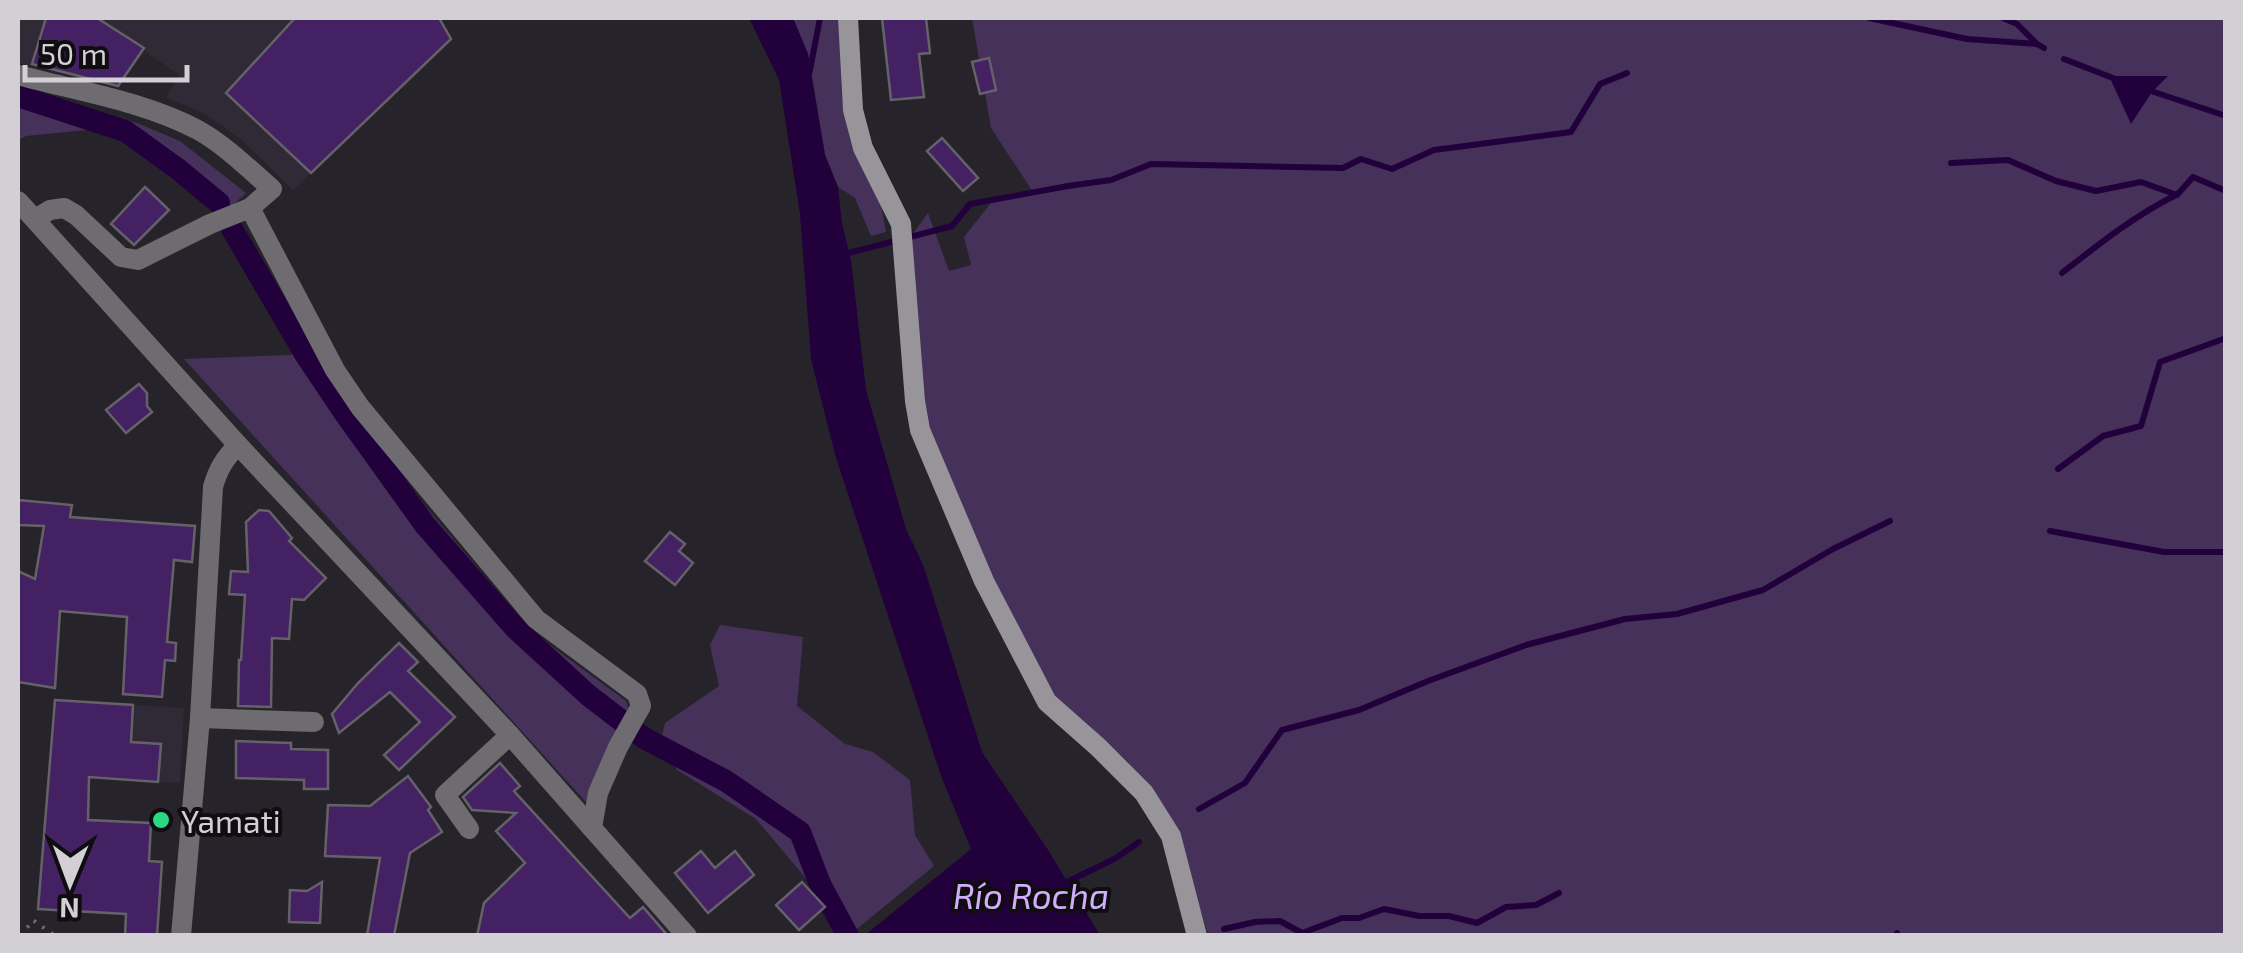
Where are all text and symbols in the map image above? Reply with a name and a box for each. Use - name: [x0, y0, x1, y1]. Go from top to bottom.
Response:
- scale bar: [25, 20, 188, 82]
- text: 50 m: [40, 35, 107, 71]
- place label: Yamati: [181, 801, 281, 839]
- marker: Yamati: [150, 809, 172, 831]
- north arrow: [20, 833, 120, 933]
- water label: Río Rocha: [953, 874, 1109, 916]
- text: N: [59, 892, 80, 926]

